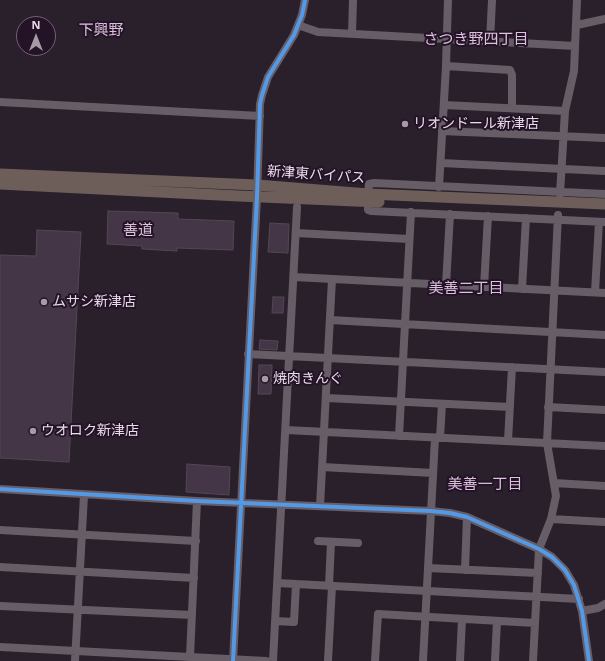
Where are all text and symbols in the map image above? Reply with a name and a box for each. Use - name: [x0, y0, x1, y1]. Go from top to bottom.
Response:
- north arrow: [16, 16, 56, 56]
- text: N: [32, 17, 40, 32]
- district label: 下興野: [79, 22, 123, 40]
- district label: さつき野四丁目: [424, 31, 528, 49]
- place label: リオンドール新津店: [413, 116, 539, 132]
- marker: リオンドール新津店: [400, 119, 410, 129]
- street label: 新津東バイパス: [267, 163, 365, 187]
- district label: 善道: [123, 222, 153, 240]
- district label: 美善二丁目: [429, 280, 503, 298]
- place label: ムサシ新津店: [52, 294, 136, 310]
- marker: ムサシ新津店: [39, 297, 49, 307]
- place label: 焼肉きんぐ: [273, 371, 343, 387]
- marker: 焼肉きんぐ: [260, 374, 270, 384]
- place label: ウオロク新津店: [41, 423, 139, 439]
- marker: ウオロク新津店: [28, 426, 38, 436]
- district label: 美善一丁目: [448, 476, 522, 494]

